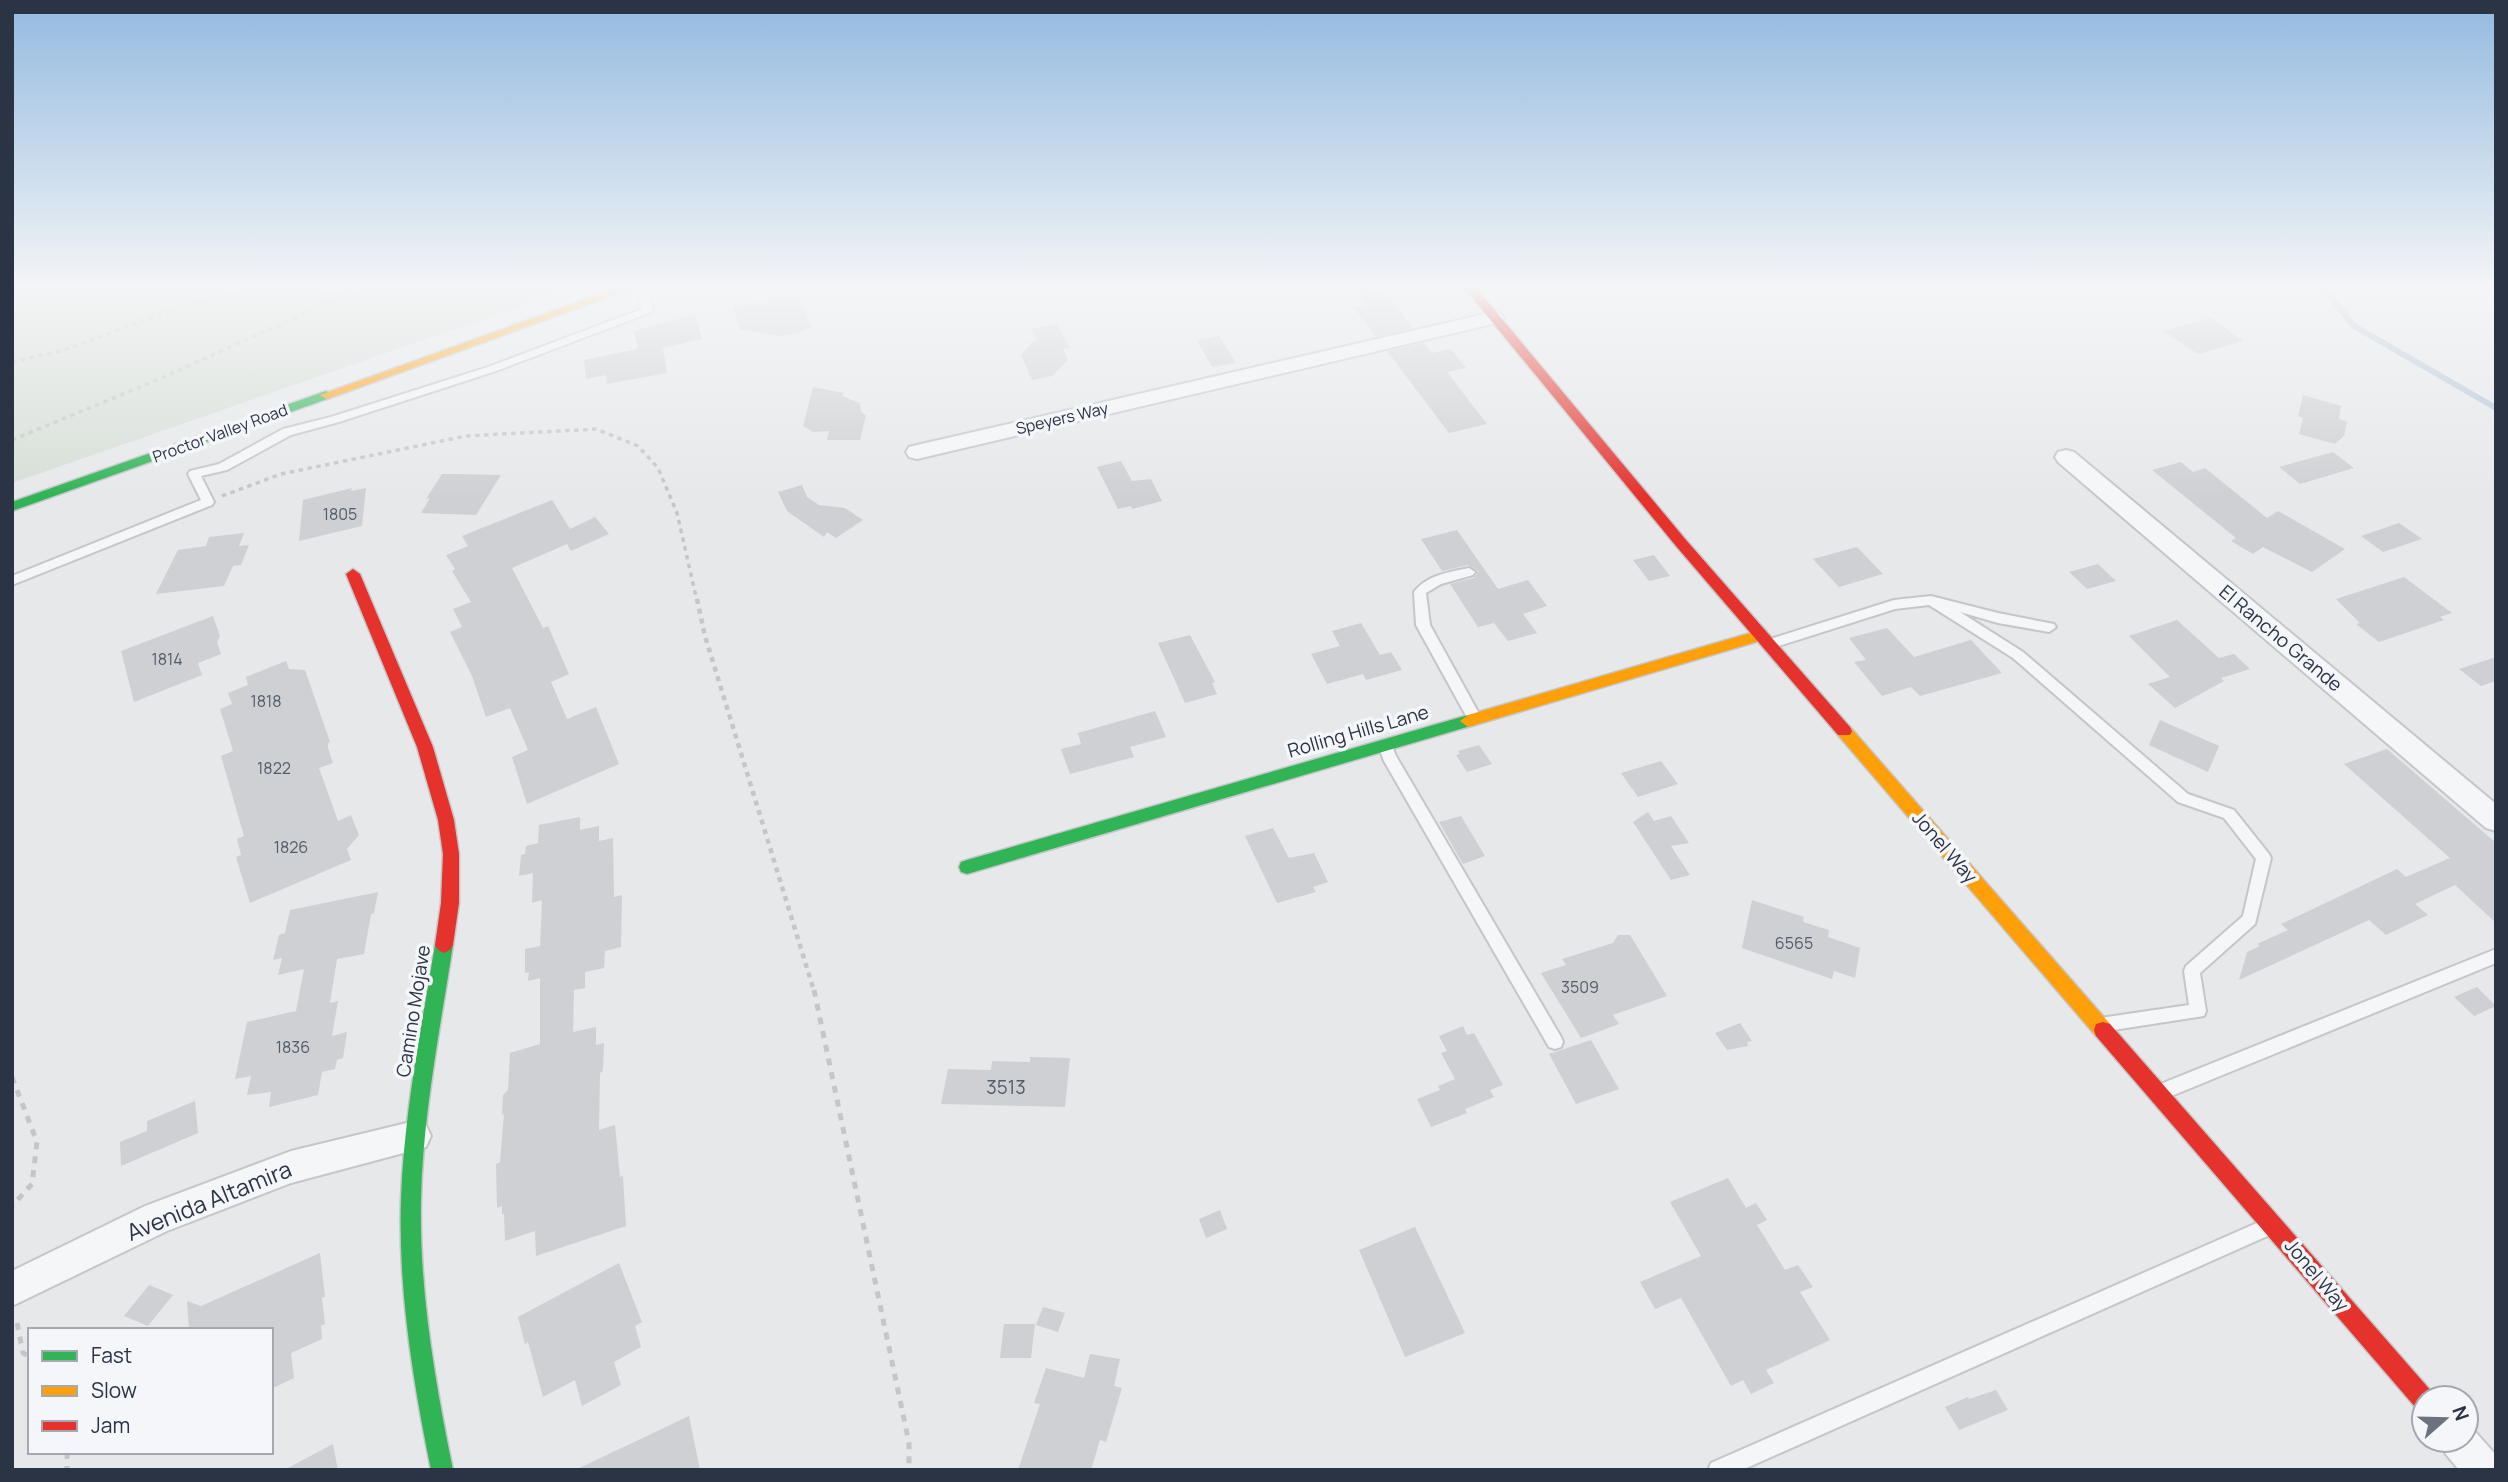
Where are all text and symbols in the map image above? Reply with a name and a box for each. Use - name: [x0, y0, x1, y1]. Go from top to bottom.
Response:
- street label: Speyers Way: [1014, 397, 1111, 439]
- street label: Proctor Valley Road: [149, 398, 291, 468]
- house number: 1805: [323, 503, 357, 525]
- street label: El Rancho Grande: [2214, 579, 2348, 697]
- house number: 1814: [151, 648, 183, 670]
- house number: 1818: [250, 690, 282, 712]
- street label: Rolling Hills Lane: [1284, 698, 1432, 764]
- house number: 1822: [257, 757, 291, 779]
- street label: Jonel Way: [1906, 805, 1984, 889]
- house number: 1826: [274, 836, 308, 858]
- house number: 6565: [1775, 932, 1813, 954]
- street label: Camino Mojave: [390, 943, 436, 1079]
- house number: 3509: [1561, 976, 1599, 998]
- house number: 1836: [276, 1036, 310, 1058]
- house number: 3513: [986, 1074, 1026, 1100]
- street label: Avenida Altamira: [121, 1152, 296, 1248]
- street label: Jonel Way: [2279, 1233, 2355, 1317]
- legend: [28, 1328, 273, 1454]
- text: Fast: [91, 1341, 132, 1369]
- text: Slow: [91, 1376, 137, 1404]
- north arrow: [2410, 1384, 2480, 1454]
- text: N: [2446, 1402, 2476, 1424]
- text: Jam: [91, 1411, 130, 1439]

